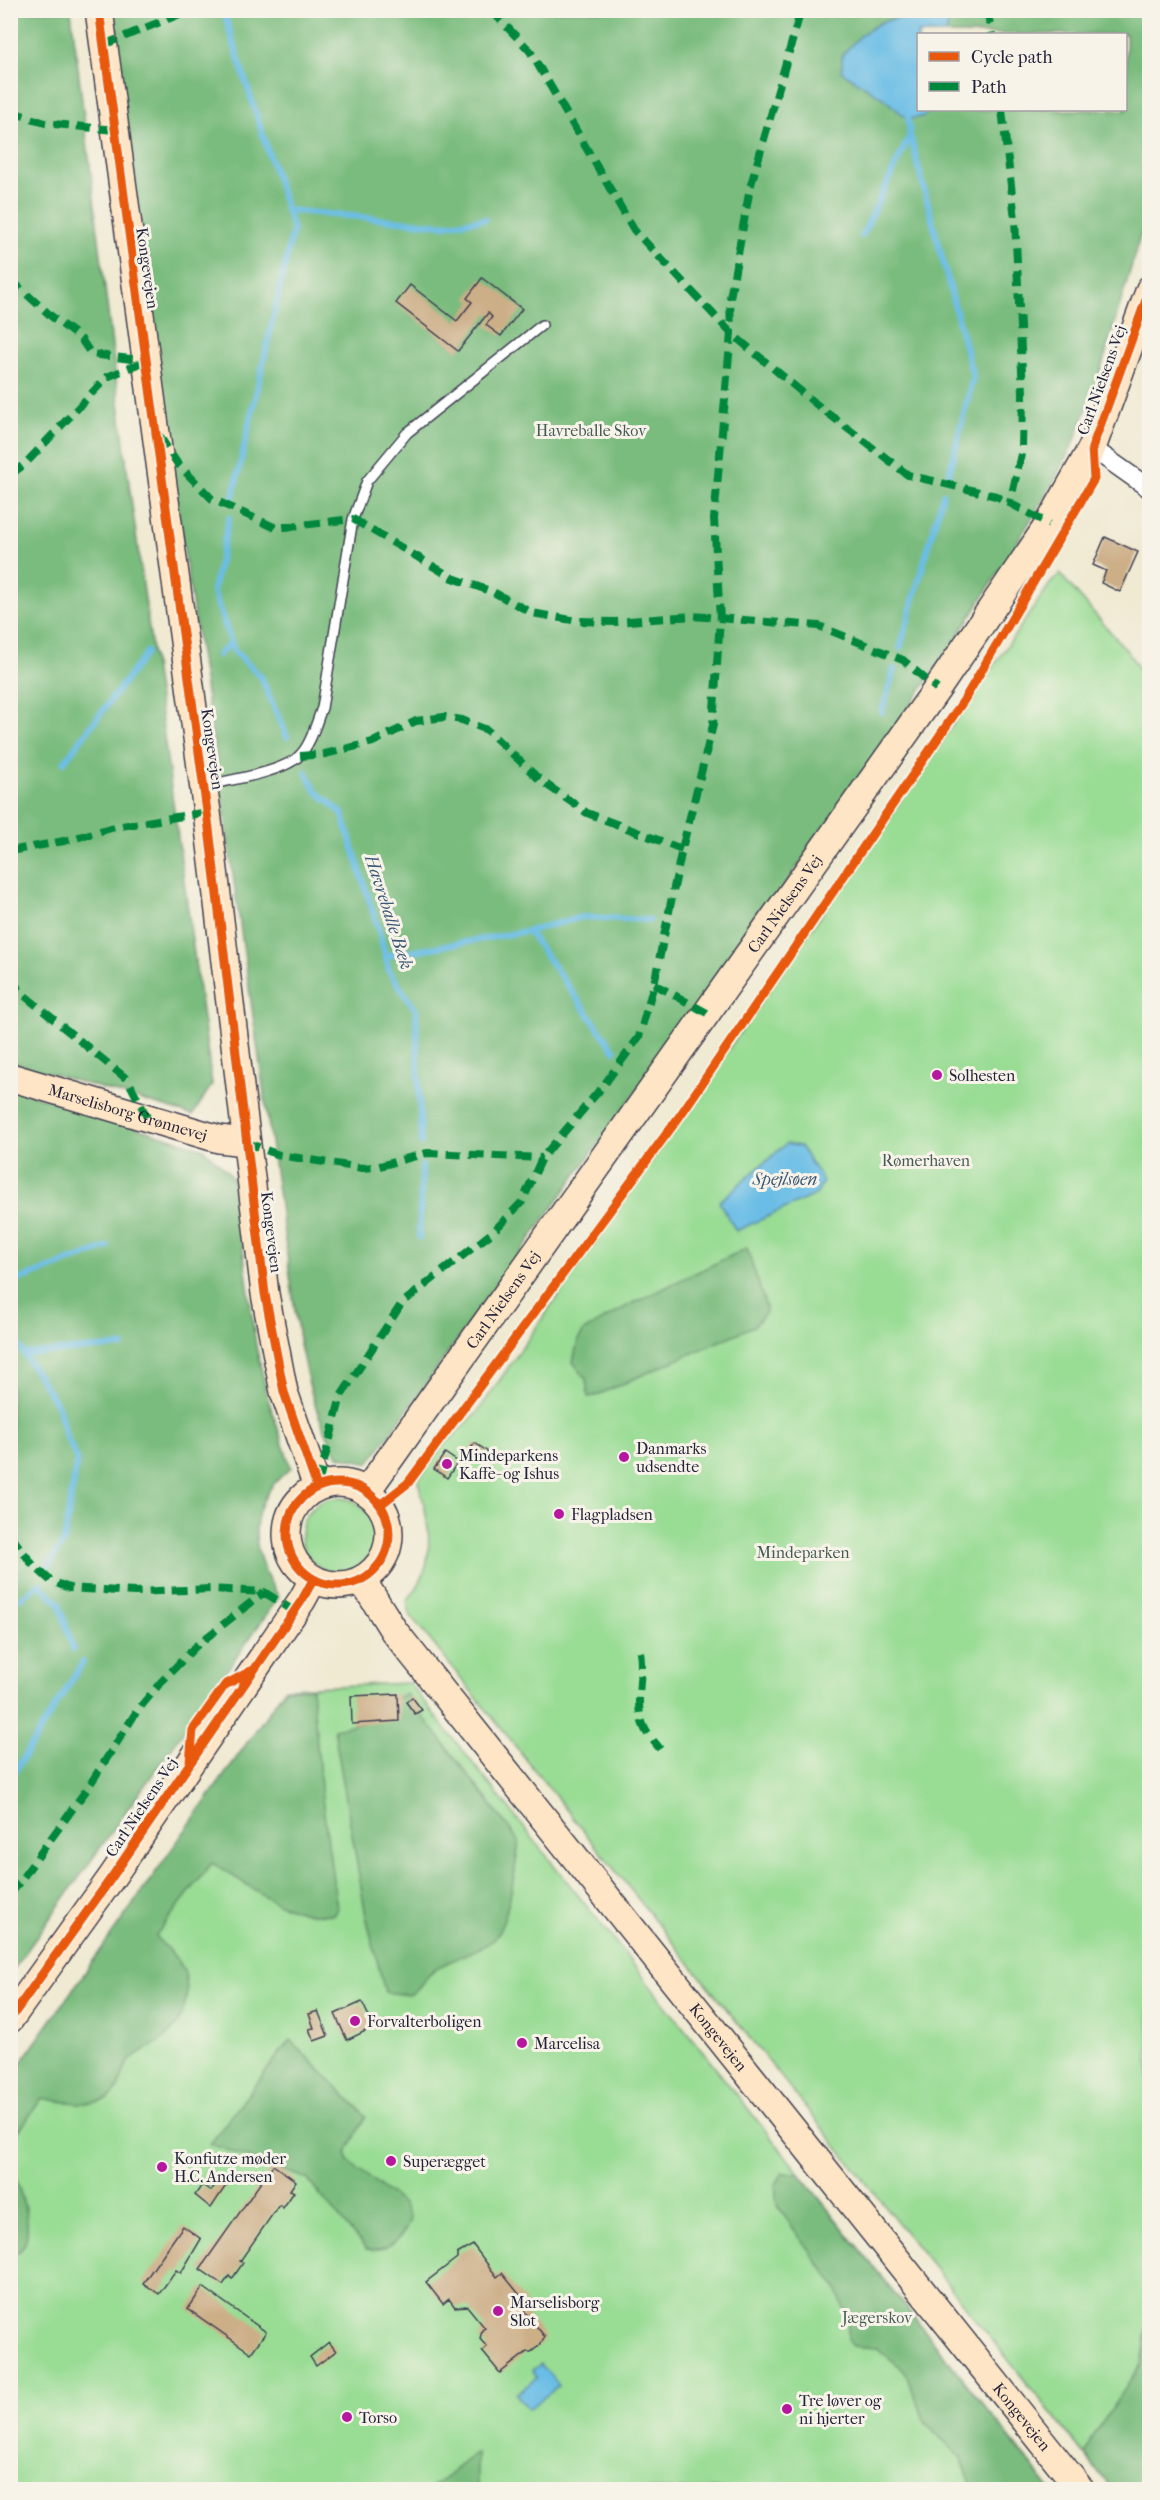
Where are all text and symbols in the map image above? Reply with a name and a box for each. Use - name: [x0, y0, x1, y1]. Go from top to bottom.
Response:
- legend: [917, 33, 1127, 111]
- text: Cycle path: [971, 47, 1052, 68]
- text: Path: [971, 77, 1007, 98]
- street label: Kongevejen: [132, 226, 163, 311]
- street label: Carl Nielsens Vej: [1073, 323, 1130, 438]
- park label: Havreballe Skov: [536, 421, 647, 440]
- street label: Kongevejen: [197, 707, 228, 792]
- water label: Havreballe Bæk: [360, 851, 417, 972]
- street label: Carl Nielsens Vej: [744, 851, 826, 957]
- place label: Solhesten: [949, 1066, 1016, 1085]
- marker: Solhesten: [930, 1068, 944, 1082]
- street label: Marselisborg Grønnevej: [46, 1080, 209, 1145]
- park label: Rømerhaven: [882, 1151, 971, 1170]
- water label: Spejlsøen: [752, 1169, 817, 1190]
- street label: Kongevejen: [257, 1190, 286, 1275]
- street label: Carl Nielsens Vej: [462, 1247, 544, 1353]
- place label: Danmarks udsendte: [635, 1439, 706, 1476]
- place label: Mindeparkens Kaffe- og Ishus: [459, 1446, 559, 1483]
- marker: Danmarks udsendte: [617, 1450, 631, 1464]
- marker: Mindeparkens Kaffe- og Ishus: [440, 1457, 454, 1471]
- place label: Flagpladsen: [571, 1505, 654, 1524]
- marker: Flagpladsen: [552, 1507, 566, 1521]
- park label: Mindeparken: [756, 1543, 850, 1562]
- street label: Carl Nielsens Vej: [101, 1754, 182, 1860]
- street label: Kongevejen: [685, 1999, 752, 2076]
- place label: Forvalterboligen: [367, 2012, 482, 2031]
- marker: Forvalterboligen: [348, 2014, 362, 2028]
- place label: Marcelisa: [534, 2034, 601, 2053]
- marker: Marcelisa: [515, 2036, 529, 2050]
- place label: Konfutze møder H.C. Andersen: [174, 2149, 286, 2186]
- place label: Superægget: [403, 2152, 486, 2171]
- marker: Superægget: [384, 2154, 398, 2168]
- marker: Konfutze møder H.C. Andersen: [155, 2160, 169, 2174]
- place label: Marselisborg Slot: [510, 2293, 600, 2330]
- marker: Marselisborg Slot: [491, 2304, 505, 2318]
- park label: Jægerskov: [840, 2308, 913, 2327]
- street label: Kongevejen: [989, 2379, 1055, 2455]
- place label: Tre løver og ni hjerter: [799, 2391, 882, 2428]
- marker: Tre løver og ni hjerter: [780, 2402, 794, 2416]
- place label: Torso: [359, 2408, 397, 2427]
- marker: Torso: [340, 2410, 354, 2424]

